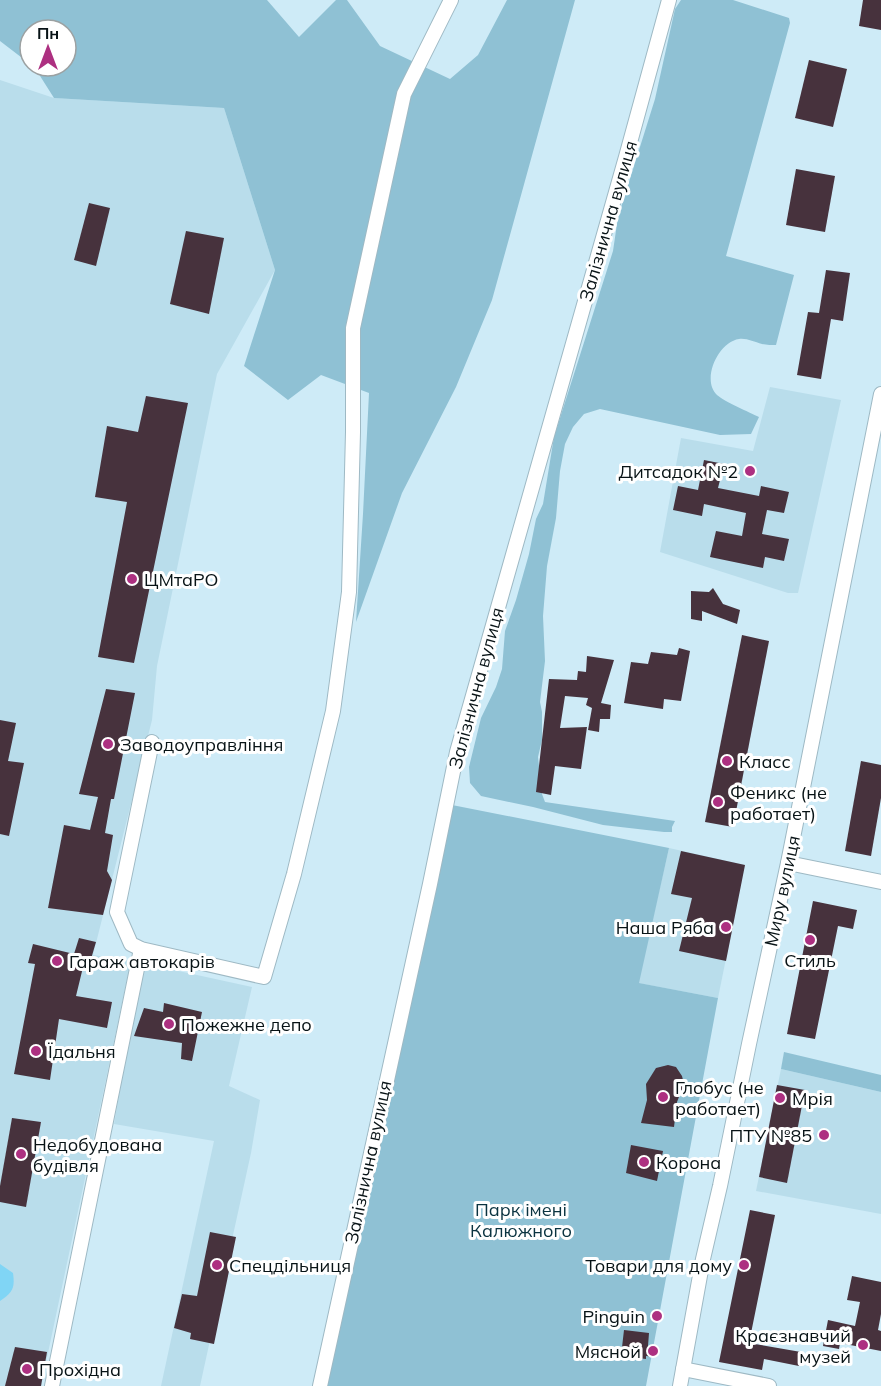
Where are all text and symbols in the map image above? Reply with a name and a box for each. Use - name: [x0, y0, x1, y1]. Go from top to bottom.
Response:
- north arrow: [18, 18, 78, 78]
- text: Пн: [37, 23, 59, 43]
- street label: Залізнична вулиця: [574, 138, 642, 304]
- place label: Дитсадок №2: [618, 460, 738, 483]
- marker: Дитсадок №2: [743, 464, 757, 478]
- place label: ЦМтаРО: [144, 568, 219, 591]
- marker: ЦМтаРО: [125, 572, 139, 586]
- street label: Залізнична вулиця: [443, 605, 509, 771]
- place label: Заводоуправління: [120, 733, 283, 756]
- marker: Заводоуправління: [101, 737, 115, 751]
- place label: Класс: [739, 750, 791, 773]
- marker: Класс: [720, 754, 734, 768]
- place label: Феникс (не работает): [730, 781, 827, 825]
- marker: Феникс (не работает): [711, 795, 725, 809]
- street label: Миру вулиця: [759, 833, 805, 949]
- place label: Наша Ряба: [616, 916, 714, 939]
- marker: Наша Ряба: [719, 920, 733, 934]
- marker: Стиль: [803, 933, 817, 947]
- place label: Стиль: [784, 949, 836, 972]
- place label: Гараж автокарів: [69, 950, 215, 973]
- marker: Гараж автокарів: [50, 954, 64, 968]
- place label: Пожежне депо: [181, 1013, 312, 1036]
- marker: Пожежне депо: [162, 1017, 176, 1031]
- place label: Їдальня: [47, 1040, 116, 1063]
- marker: Їдальня: [29, 1044, 43, 1058]
- place label: Глобус (не работает): [675, 1076, 764, 1120]
- street label: Залізнична вулиця: [339, 1078, 397, 1246]
- place label: Мрія: [792, 1087, 833, 1110]
- marker: Глобус (не работает): [656, 1090, 670, 1104]
- marker: Мрія: [773, 1091, 787, 1105]
- place label: ПТУ №85: [730, 1124, 812, 1147]
- marker: ПТУ №85: [817, 1128, 831, 1142]
- place label: Недобудована будівля: [33, 1133, 162, 1177]
- marker: Недобудована будівля: [14, 1147, 28, 1161]
- place label: Корона: [656, 1151, 721, 1174]
- marker: Корона: [637, 1155, 651, 1169]
- park label: Парк імені Калюжного: [470, 1198, 572, 1242]
- place label: Спецдільниця: [229, 1254, 351, 1277]
- place label: Товари для дому: [585, 1254, 732, 1277]
- marker: Спецдільниця: [210, 1258, 224, 1272]
- marker: Товари для дому: [737, 1258, 751, 1272]
- place label: Pinguin: [582, 1305, 645, 1328]
- marker: Pinguin: [650, 1309, 664, 1323]
- place label: Краєзнавчий музей: [735, 1324, 851, 1368]
- marker: Краєзнавчий музей: [856, 1338, 870, 1352]
- place label: Мясной: [575, 1340, 641, 1363]
- marker: Мясной: [646, 1344, 660, 1358]
- place label: Прохідна: [39, 1358, 121, 1381]
- marker: Прохідна: [20, 1362, 34, 1376]

